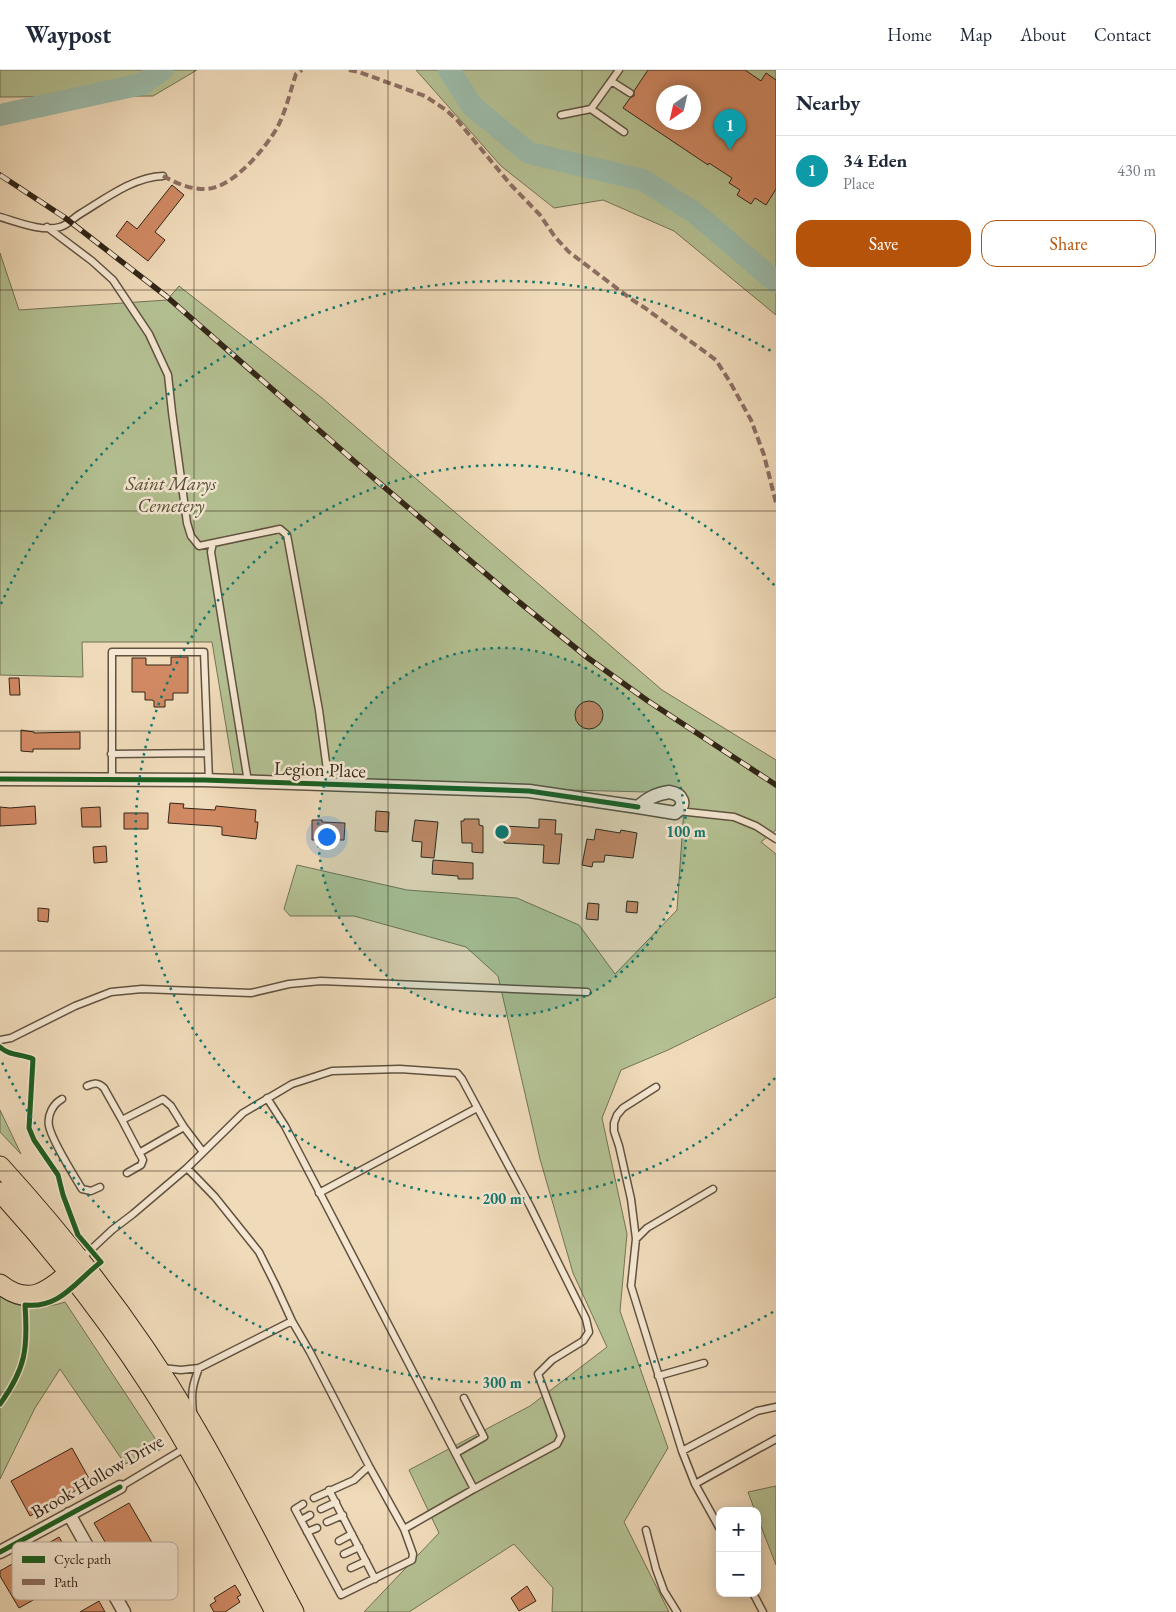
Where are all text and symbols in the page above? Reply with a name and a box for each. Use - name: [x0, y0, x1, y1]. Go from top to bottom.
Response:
- text: Waypost: [25, 19, 111, 50]
- text: Home: [887, 23, 932, 46]
- text: Map: [960, 23, 992, 46]
- text: About: [1020, 23, 1066, 46]
- text: Contact: [1094, 23, 1151, 46]
- north arrow: [656, 85, 701, 130]
- text: Nearby: [796, 89, 860, 116]
- pin: 1: [714, 109, 746, 150]
- text: 34 Eden: [843, 148, 907, 173]
- text: 1: [808, 160, 816, 181]
- text: 430 m: [1117, 160, 1156, 181]
- text: Place: [843, 173, 875, 194]
- button: Save: [796, 220, 971, 267]
- button: Share: [981, 220, 1156, 267]
- park label: Saint Marys Cemetery: [125, 471, 217, 518]
- street label: Legion Place: [274, 755, 366, 784]
- text: 100 m: [666, 822, 706, 841]
- centre of rings: [493, 823, 511, 841]
- your location: [314, 824, 340, 850]
- text: 200 m: [482, 1189, 522, 1208]
- text: 300 m: [482, 1373, 522, 1392]
- street label: Brook Hollow Drive: [27, 1428, 168, 1524]
- map controls: [716, 1507, 761, 1597]
- button: +: [716, 1507, 761, 1552]
- legend: [12, 1542, 178, 1600]
- text: Cycle path: [54, 1550, 111, 1568]
- button: −: [716, 1552, 761, 1597]
- text: Path: [54, 1573, 78, 1591]

